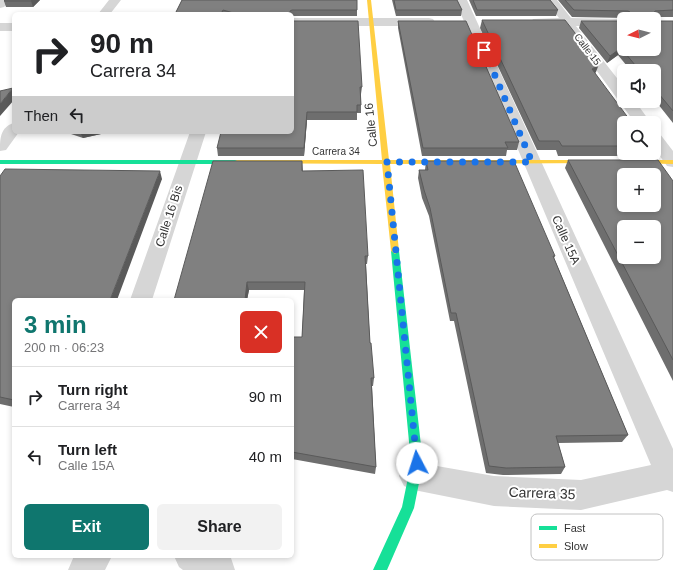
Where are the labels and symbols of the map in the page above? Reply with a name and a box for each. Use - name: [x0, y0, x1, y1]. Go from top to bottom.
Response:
- north arrow: [617, 12, 661, 56]
- street label: Calle 15: [572, 31, 603, 68]
- pin: [467, 33, 501, 67]
- street label: Calle 16: [362, 102, 380, 148]
- street label: Carrera 34: [312, 146, 360, 157]
- street label: Calle 16 Bis: [152, 183, 186, 249]
- street label: Calle 15A: [549, 213, 583, 267]
- position arrow: [396, 442, 438, 484]
- street label: Carrera 35: [508, 484, 576, 502]
- legend: [531, 514, 663, 560]
- text: Fast: [564, 522, 585, 534]
- text: Slow: [564, 540, 588, 552]

